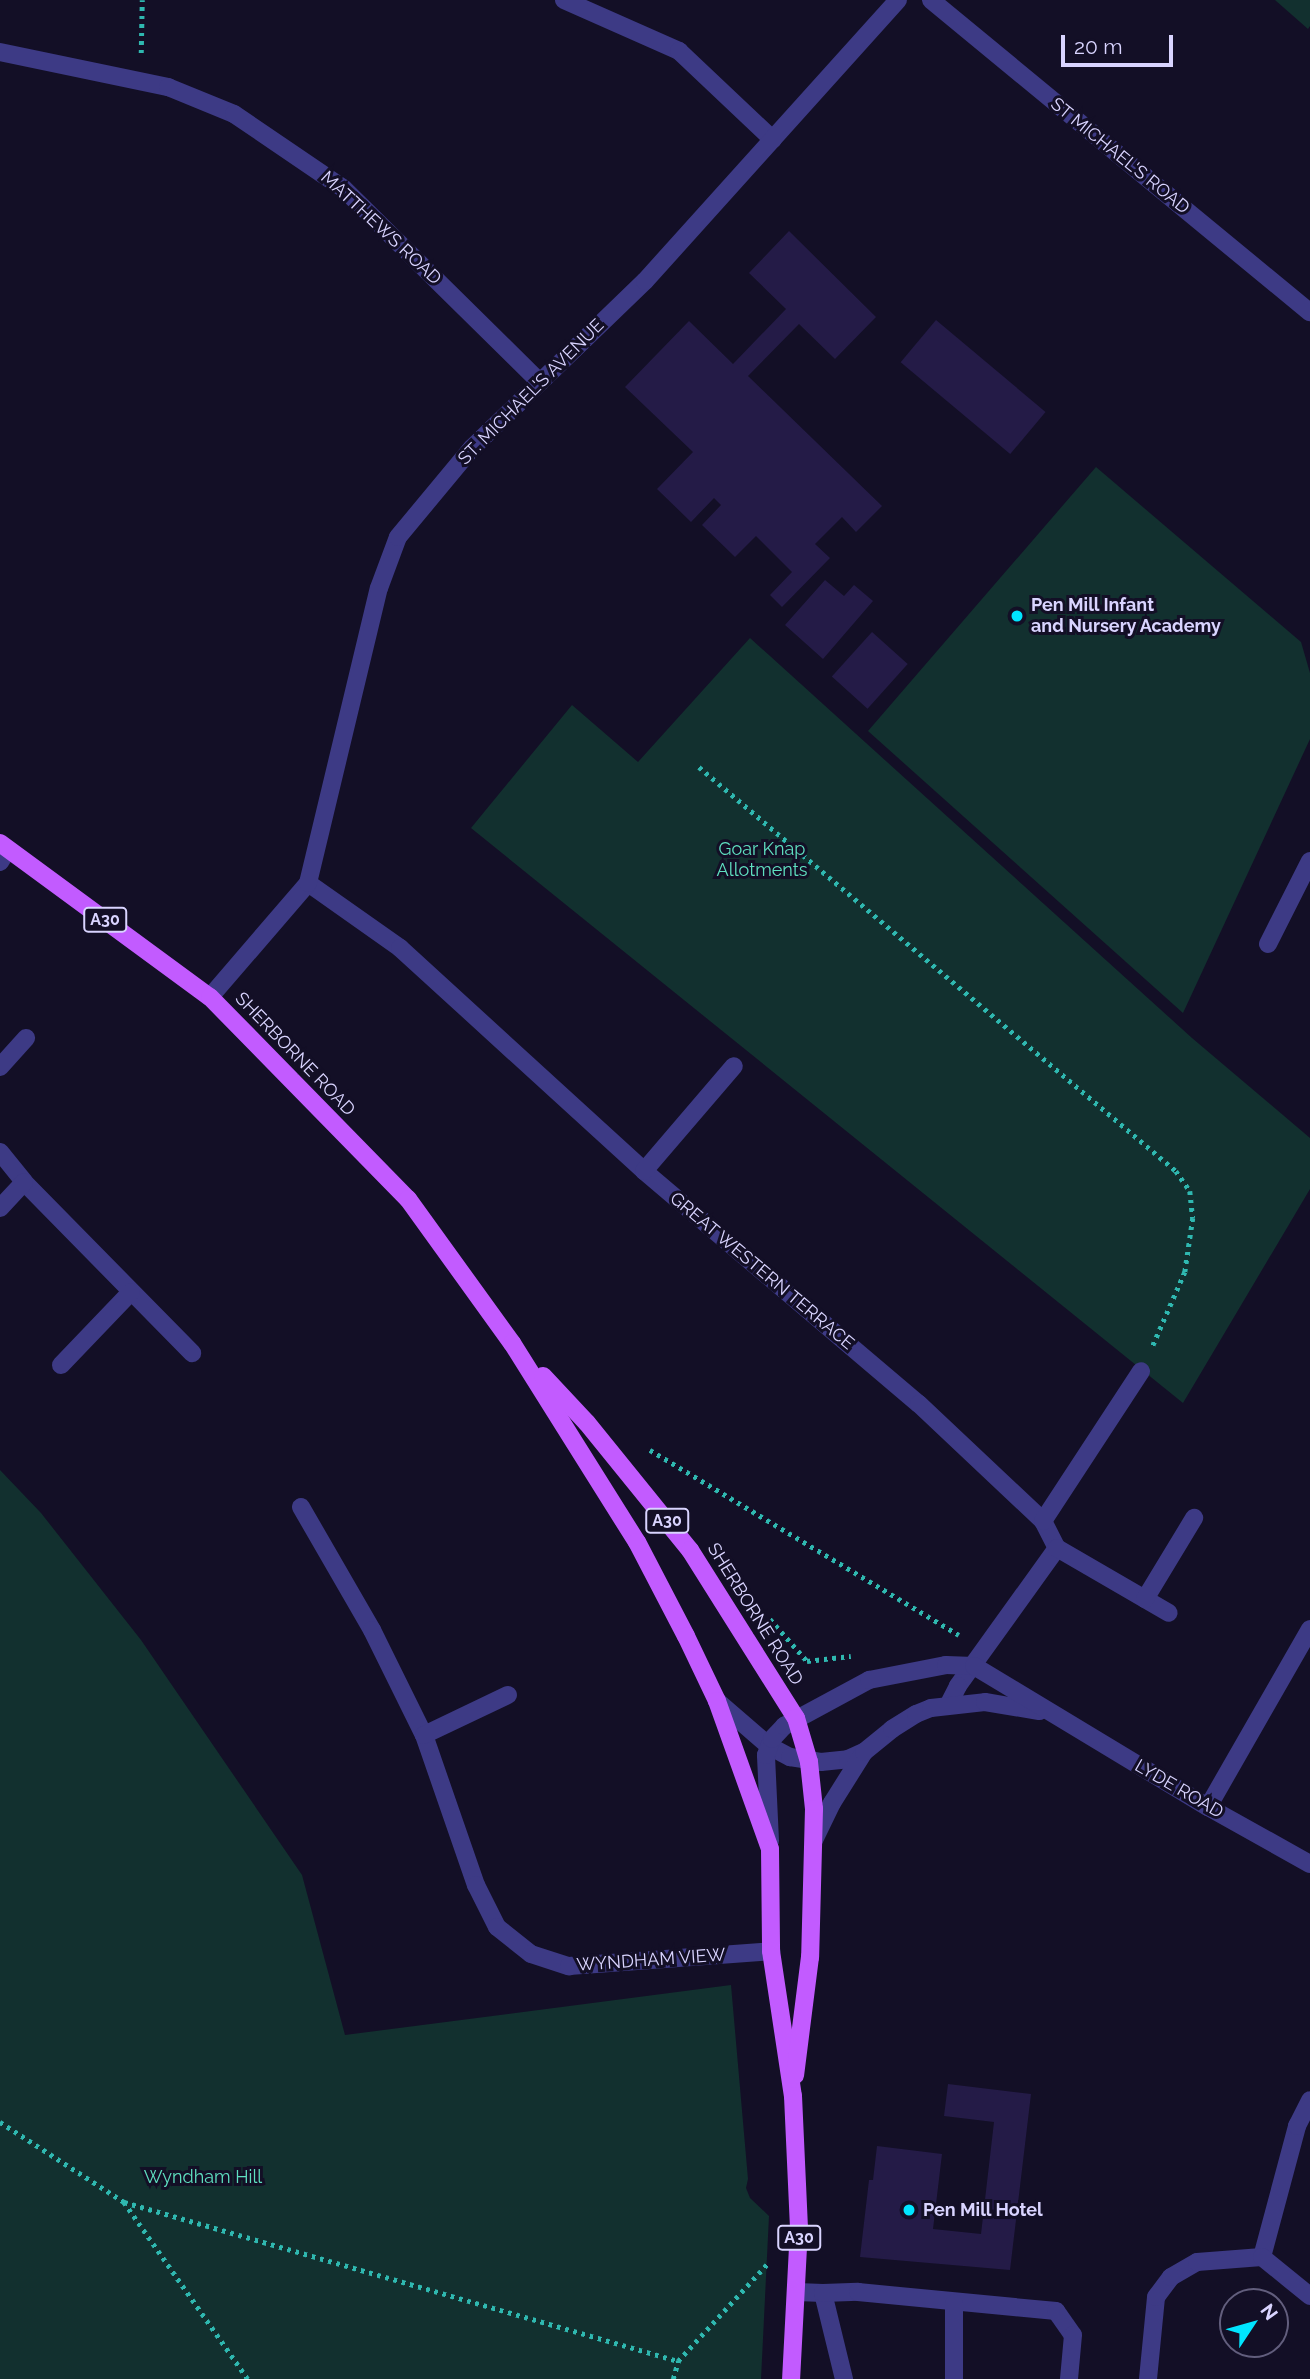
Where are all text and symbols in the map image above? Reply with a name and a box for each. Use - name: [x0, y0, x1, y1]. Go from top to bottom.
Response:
- scale bar: [1065, 21, 1177, 65]
- text: 20 m: [1074, 34, 1122, 59]
- street label: ST MICHAEL'S ROAD: [1046, 93, 1194, 219]
- street label: MATTHEWS ROAD: [316, 167, 446, 289]
- street label: ST. MICHAEL'S AVENUE: [453, 314, 609, 470]
- place label: Pen Mill Infant and Nursery Academy: [1031, 595, 1222, 638]
- marker: Pen Mill Infant and Nursery Academy: [1009, 608, 1025, 624]
- park label: Goar Knap Allotments: [717, 839, 807, 882]
- road number: A30: [82, 908, 128, 932]
- street label: SHERBORNE ROAD: [230, 988, 360, 1120]
- street label: GREAT WESTERN TERRACE: [665, 1187, 859, 1355]
- road number: A30: [644, 1508, 690, 1534]
- street label: SHERBORNE ROAD: [703, 1539, 807, 1689]
- street label: LYDE ROAD: [1131, 1755, 1227, 1823]
- street label: WYNDHAM VIEW: [576, 1944, 726, 1976]
- park label: Wyndham Hill: [144, 2166, 262, 2188]
- place label: Pen Mill Hotel: [923, 2199, 1043, 2221]
- marker: Pen Mill Hotel: [901, 2202, 917, 2218]
- road number: A30: [776, 2226, 822, 2250]
- north arrow: [1219, 2288, 1289, 2358]
- text: N: [1256, 2300, 1283, 2324]

